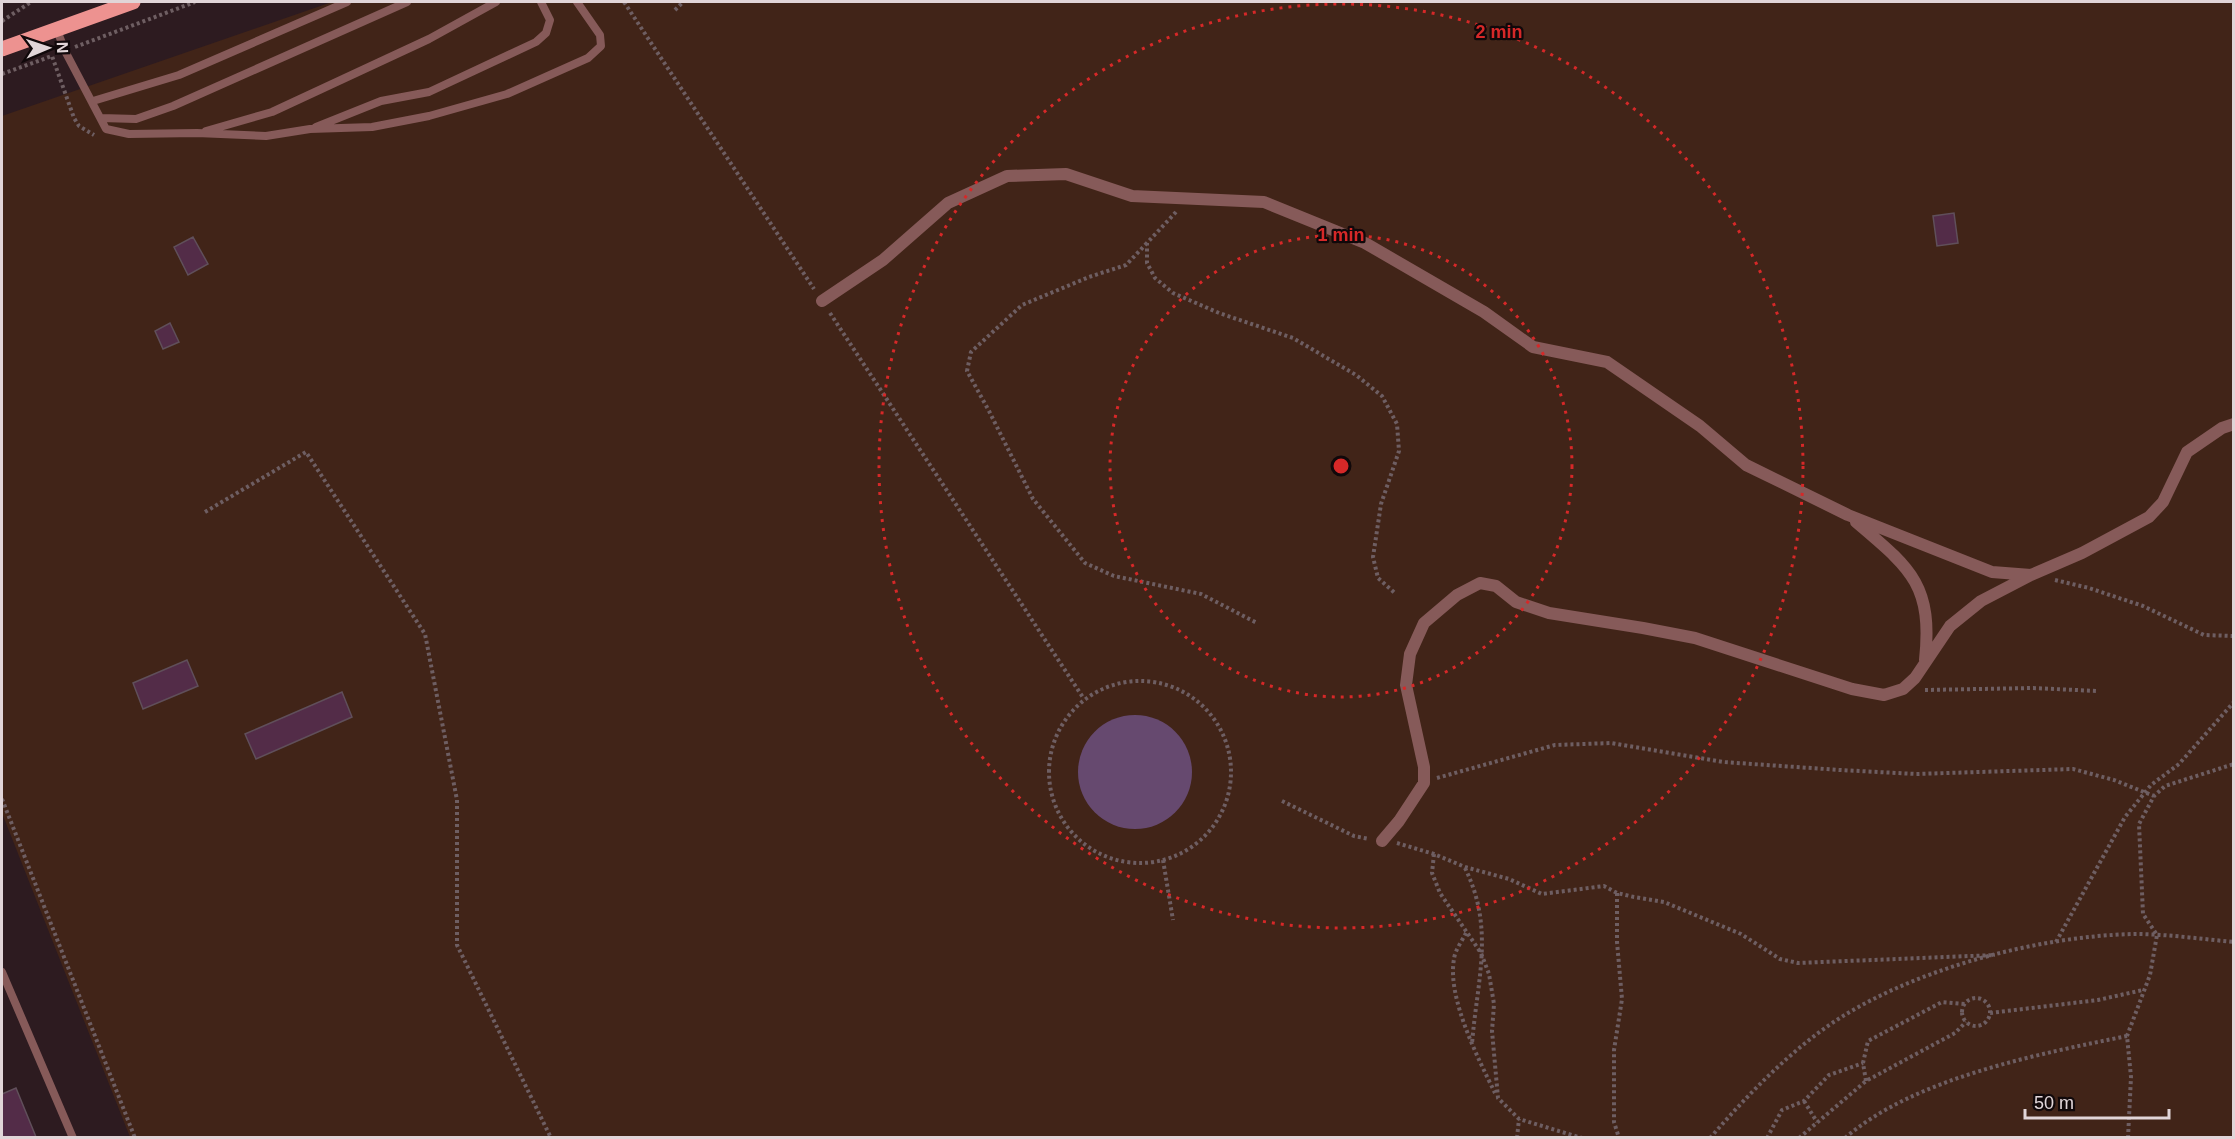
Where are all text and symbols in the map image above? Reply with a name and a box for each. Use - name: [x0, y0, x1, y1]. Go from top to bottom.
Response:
- north arrow: [18, 18, 78, 78]
- text: 2 min: [1475, 22, 1523, 42]
- text: N: [54, 41, 71, 54]
- text: 1 min: [1317, 225, 1365, 245]
- centre of rings: [1331, 456, 1351, 476]
- scale bar: [2025, 1082, 2169, 1120]
- text: 50 m: [2034, 1093, 2074, 1113]

